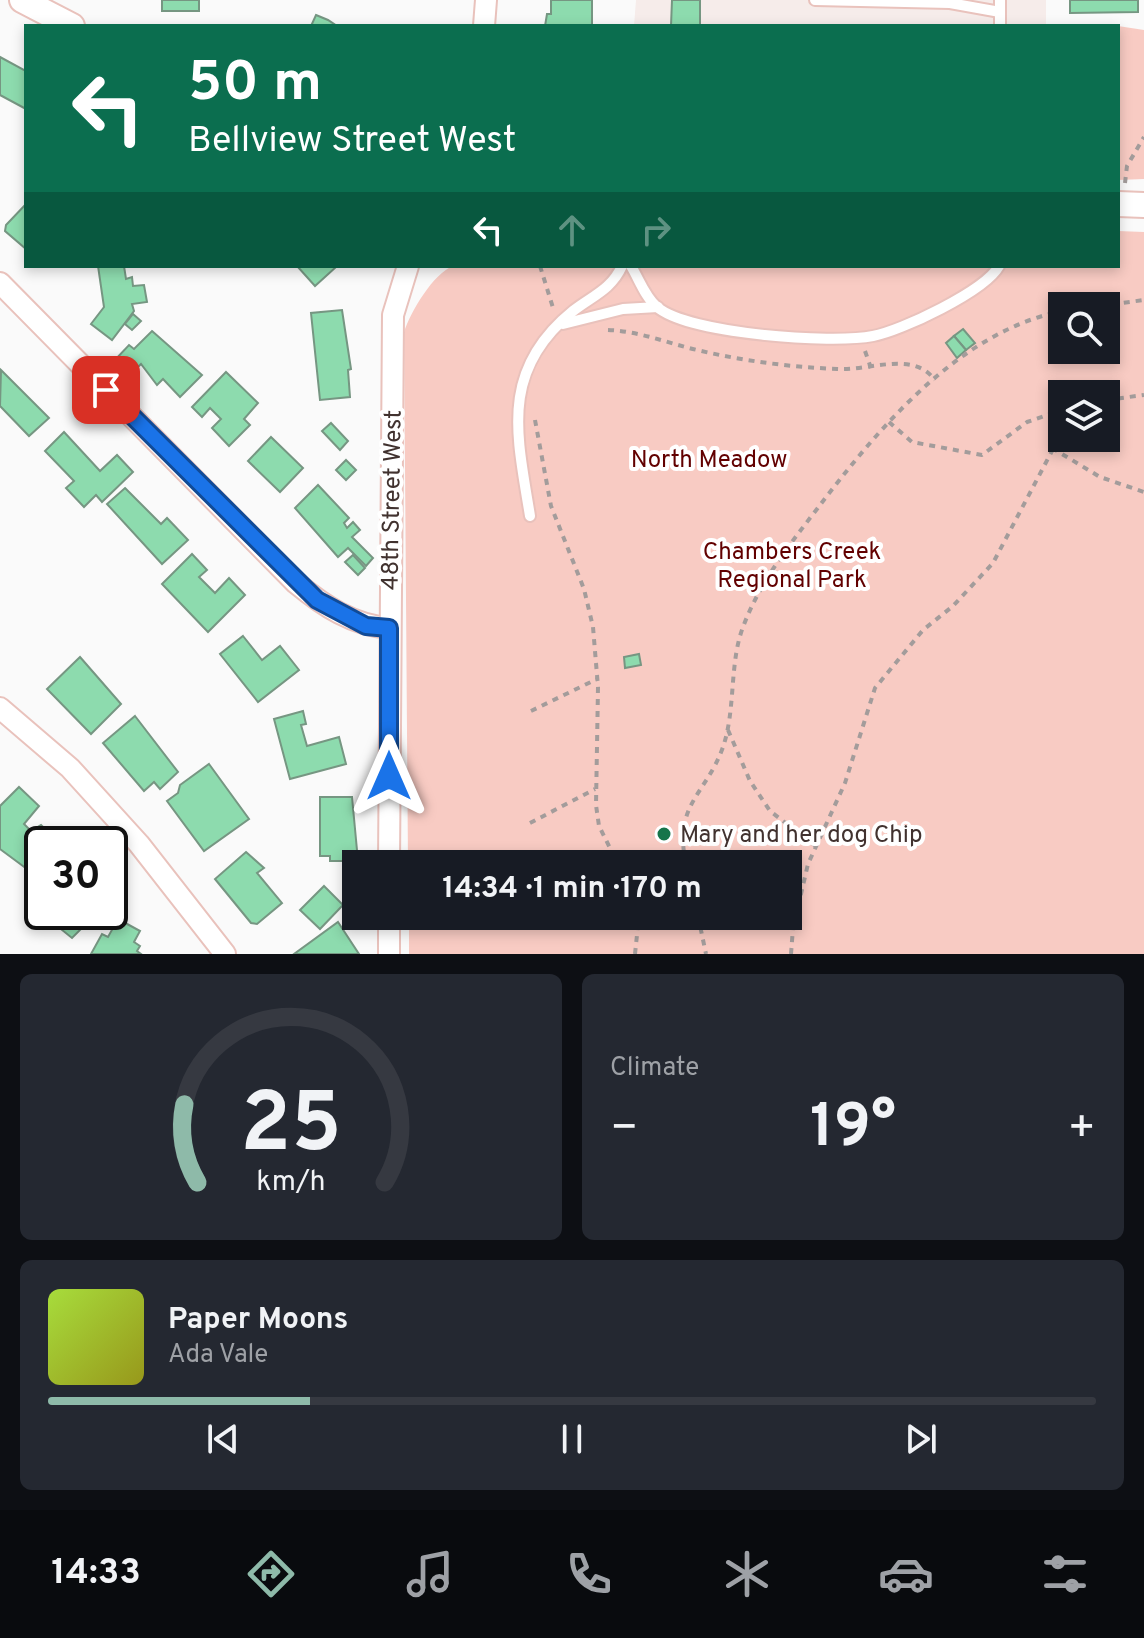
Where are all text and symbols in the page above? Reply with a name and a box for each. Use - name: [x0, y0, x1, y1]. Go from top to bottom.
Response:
- text: 50 m: [188, 50, 322, 120]
- icon: left: [56, 56, 160, 160]
- text: Bellview Street West: [188, 119, 516, 165]
- icon: left: [466, 208, 510, 252]
- icon: ahead: [550, 208, 594, 252]
- icon: right: [634, 208, 678, 252]
- map controls: [1048, 292, 1120, 452]
- button: search: [1048, 292, 1120, 364]
- pin: [72, 356, 140, 424]
- icon: arrive: [84, 368, 128, 412]
- button: layers: [1048, 380, 1120, 452]
- street label: 48th Street West: [376, 410, 410, 591]
- park label: North Meadow: [631, 446, 787, 476]
- park label: Chambers Creek Regional Park: [703, 538, 881, 596]
- position arrow: [347, 734, 431, 818]
- place label: Mary and her dog Chip: [680, 821, 922, 851]
- marker: Mary and her dog Chip: [655, 825, 673, 843]
- speed limit sign: 30: [24, 826, 128, 930]
- text: 14:34 · 1 min · 170 m: [442, 871, 702, 908]
- text: Climate: [610, 1052, 699, 1085]
- text: 25: [240, 1076, 342, 1181]
- text: 19°: [810, 1092, 896, 1168]
- text: −: [610, 1102, 638, 1158]
- text: +: [1068, 1102, 1096, 1158]
- text: km/h: [256, 1165, 326, 1201]
- text: Paper Moons: [168, 1302, 348, 1339]
- text: Ada Vale: [168, 1339, 268, 1372]
- icon: previous: [201, 1417, 245, 1461]
- icon: pause: [550, 1417, 594, 1461]
- icon: next: [899, 1417, 943, 1461]
- icon: directions: [243, 1546, 299, 1602]
- icon: music: [402, 1546, 458, 1602]
- icon: phone: [561, 1546, 617, 1602]
- icon: climate: [719, 1546, 775, 1602]
- icon: car: [878, 1546, 934, 1602]
- icon: filters: [1037, 1546, 1093, 1602]
- text: 14:33: [51, 1551, 141, 1597]

